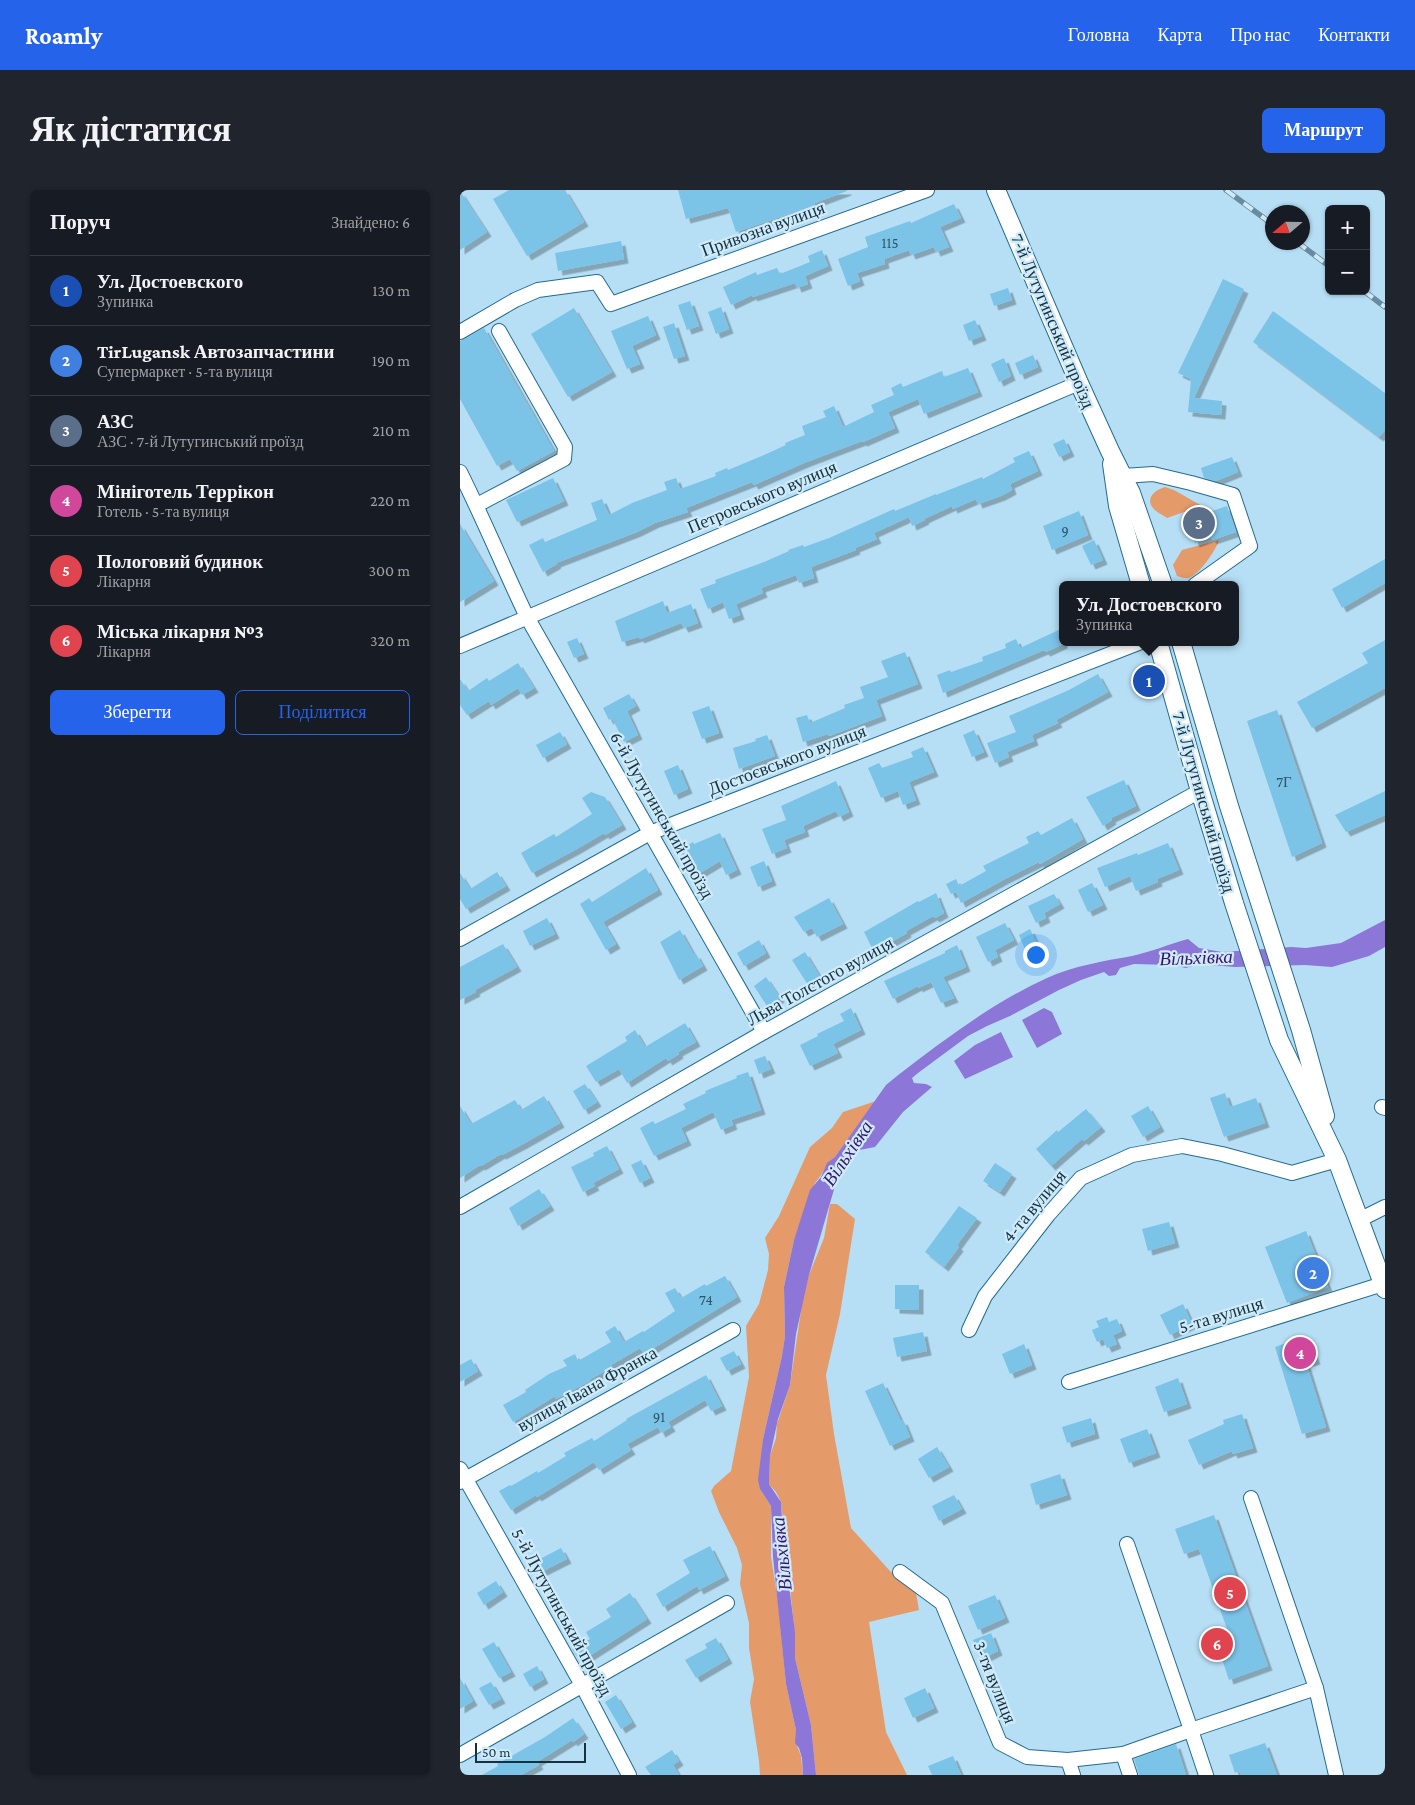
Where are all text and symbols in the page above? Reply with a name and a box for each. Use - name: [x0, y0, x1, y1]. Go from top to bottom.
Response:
- text: Roamly: [25, 22, 102, 49]
- text: Головна: [1068, 25, 1130, 45]
- text: Карта: [1158, 25, 1202, 45]
- text: Про нас: [1230, 25, 1290, 45]
- text: Контакти: [1318, 25, 1390, 45]
- button: Маршрут: [1262, 108, 1385, 153]
- text: Як дістатися: [30, 110, 231, 149]
- street label: Привозна вулиця: [699, 197, 827, 261]
- north arrow: [1265, 205, 1310, 250]
- map controls: [1325, 205, 1370, 295]
- button: +: [1325, 205, 1370, 250]
- text: Поруч: [50, 210, 111, 234]
- text: Знайдено: 6: [331, 214, 410, 231]
- street label: 7-й Лутугинський проїзд: [1007, 231, 1099, 411]
- house number: 115: [881, 235, 899, 251]
- button: −: [1325, 250, 1370, 295]
- text: Ул. Достоевского: [97, 271, 243, 292]
- text: 1: [63, 282, 69, 299]
- text: 130 m: [372, 282, 410, 299]
- text: Зупинка: [97, 293, 153, 310]
- text: TirLugansk Автозапчастини: [97, 341, 334, 362]
- text: 2: [62, 352, 70, 369]
- text: 190 m: [372, 352, 410, 369]
- text: Супермаркет · 5-та вулиця: [97, 363, 273, 380]
- text: АЗС: [97, 411, 134, 432]
- text: 3: [62, 422, 70, 439]
- text: 210 m: [372, 422, 410, 439]
- text: АЗС · 7-й Лутугинський проїзд: [97, 433, 304, 450]
- street label: Петровського вулиця: [684, 456, 840, 538]
- text: Мініготель Террікон: [97, 481, 274, 502]
- text: 4: [62, 492, 70, 509]
- text: 220 m: [370, 492, 410, 509]
- text: Готель · 5-та вулиця: [97, 503, 229, 520]
- pin: 3: [1183, 504, 1215, 542]
- house number: 9: [1061, 523, 1069, 539]
- text: Пологовий будинок: [97, 551, 263, 572]
- text: 5: [62, 562, 70, 579]
- text: 300 m: [368, 562, 410, 579]
- text: Лікарня: [97, 573, 151, 590]
- popup: [1059, 581, 1239, 646]
- text: Ул. Достоевского: [1076, 594, 1222, 615]
- text: Зупинка: [1076, 616, 1132, 633]
- text: Міська лікарня №3: [97, 621, 264, 642]
- text: 6: [62, 632, 70, 649]
- text: 320 m: [370, 632, 410, 649]
- text: Лікарня: [97, 643, 151, 660]
- pin: 1: [1133, 662, 1165, 700]
- button: Зберегти: [50, 690, 225, 735]
- button: Поділитися: [235, 690, 410, 735]
- street label: 7-й Лутугинський проїзд: [1169, 709, 1239, 895]
- street label: Достоєвського вулиця: [705, 721, 869, 799]
- street label: 6-й Лутугинський проїзд: [606, 728, 718, 902]
- house number: 7Г: [1276, 774, 1292, 790]
- street label: Льва Толстого вулиця: [743, 933, 897, 1029]
- your location: [1023, 942, 1049, 968]
- water label: Вільхівка: [1159, 946, 1233, 969]
- water label: Вільхівка: [818, 1117, 877, 1190]
- street label: 4-та вулиця: [998, 1166, 1070, 1246]
- pin: 2: [1297, 1254, 1329, 1292]
- house number: 74: [699, 1292, 713, 1308]
- street label: 5-та вулиця: [1176, 1293, 1266, 1337]
- pin: 4: [1284, 1334, 1316, 1372]
- street label: вулиця Івана Франка: [514, 1342, 660, 1436]
- house number: 91: [653, 1409, 665, 1425]
- water label: Вільхівка: [767, 1516, 796, 1592]
- street label: 5-й Лутугинський проїзд: [508, 1525, 616, 1699]
- pin: 5: [1214, 1574, 1246, 1612]
- pin: 6: [1201, 1625, 1233, 1663]
- street label: 3-тя вулиця: [969, 1638, 1021, 1726]
- scale bar: [475, 1740, 586, 1763]
- text: 50 m: [482, 1744, 510, 1760]

